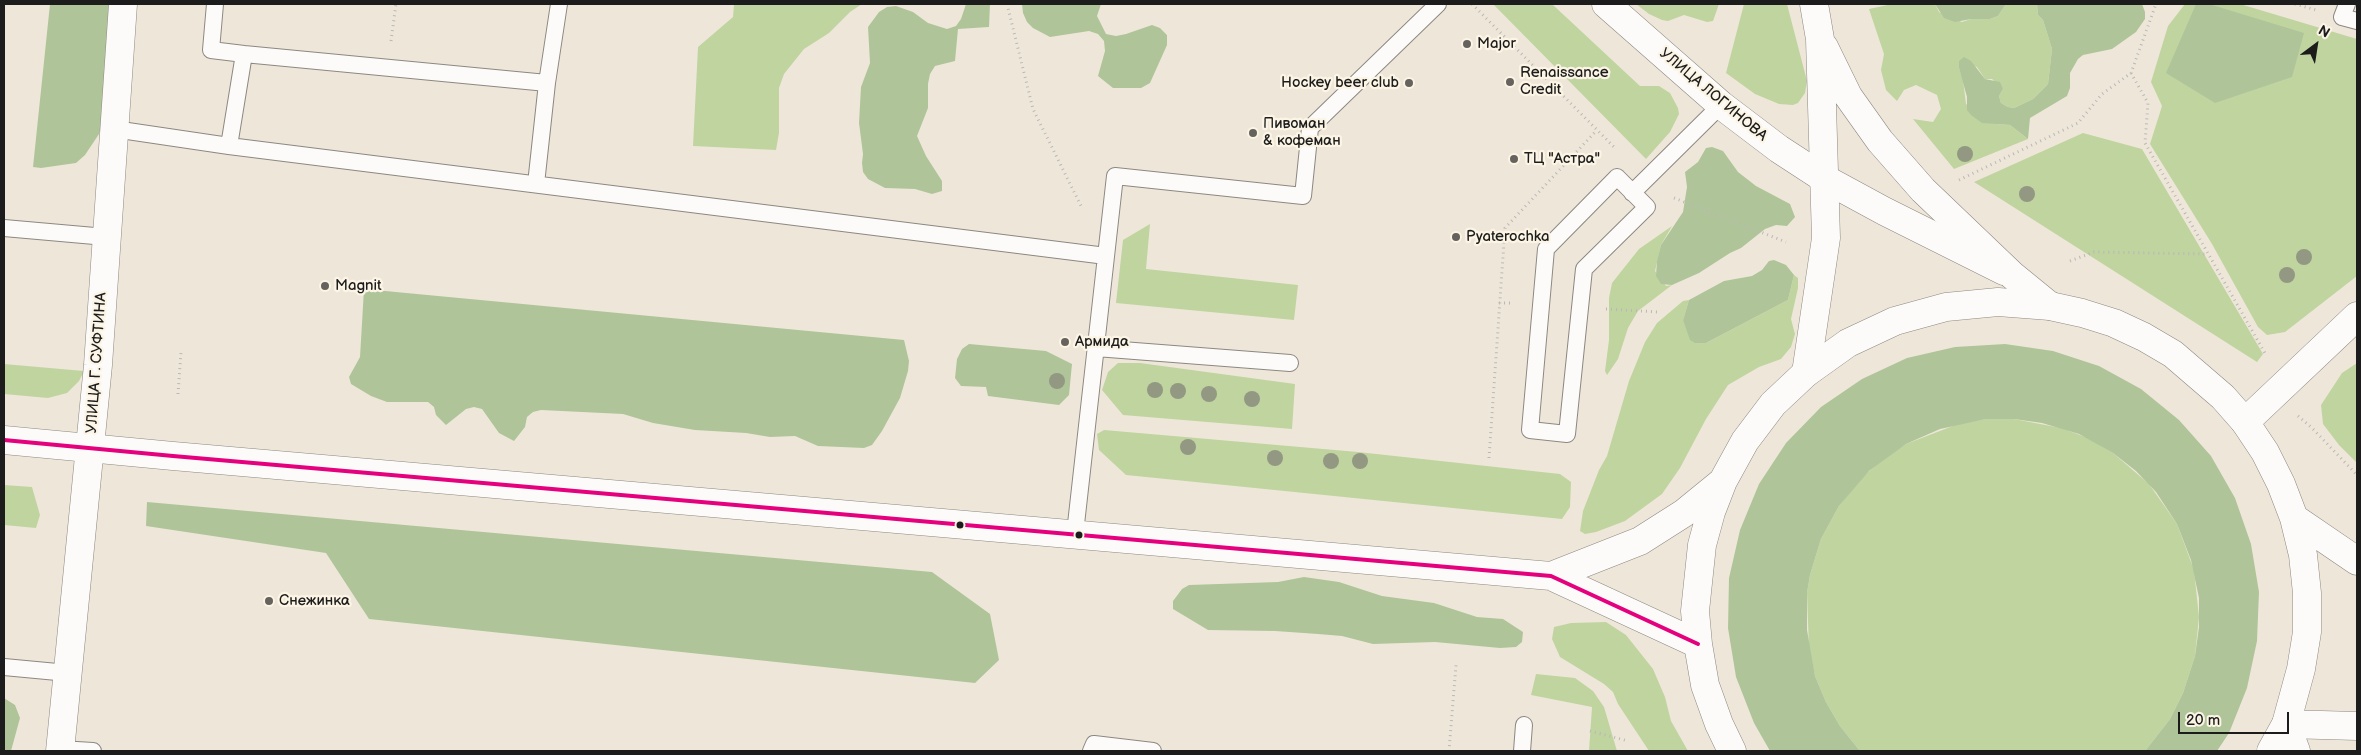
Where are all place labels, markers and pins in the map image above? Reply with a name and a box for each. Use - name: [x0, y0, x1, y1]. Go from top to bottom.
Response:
- place label: Major: [1477, 35, 1516, 53]
- marker: Major: [1461, 38, 1473, 50]
- place label: Renaissance Credit: [1520, 64, 1609, 99]
- place label: Hockey beer club: [1281, 74, 1399, 92]
- marker: Renaissance Credit: [1504, 76, 1516, 88]
- marker: Hockey beer club: [1403, 77, 1415, 89]
- place label: Пивоман & кофеман: [1263, 115, 1341, 150]
- marker: Пивоман & кофеман: [1247, 127, 1259, 139]
- place label: ТЦ "Астра": [1524, 150, 1600, 168]
- marker: ТЦ "Астра": [1508, 153, 1520, 165]
- place label: Pyaterochka: [1466, 228, 1549, 246]
- marker: Pyaterochka: [1450, 231, 1462, 243]
- place label: Magnit: [335, 277, 382, 295]
- marker: Magnit: [319, 280, 331, 292]
- place label: Армида: [1075, 333, 1129, 351]
- marker: Армида: [1059, 336, 1071, 348]
- unlabelled marker: [955, 520, 965, 530]
- unlabelled marker: [1074, 530, 1084, 540]
- place label: Снежинка: [279, 592, 350, 610]
- marker: Снежинка: [263, 595, 275, 607]

